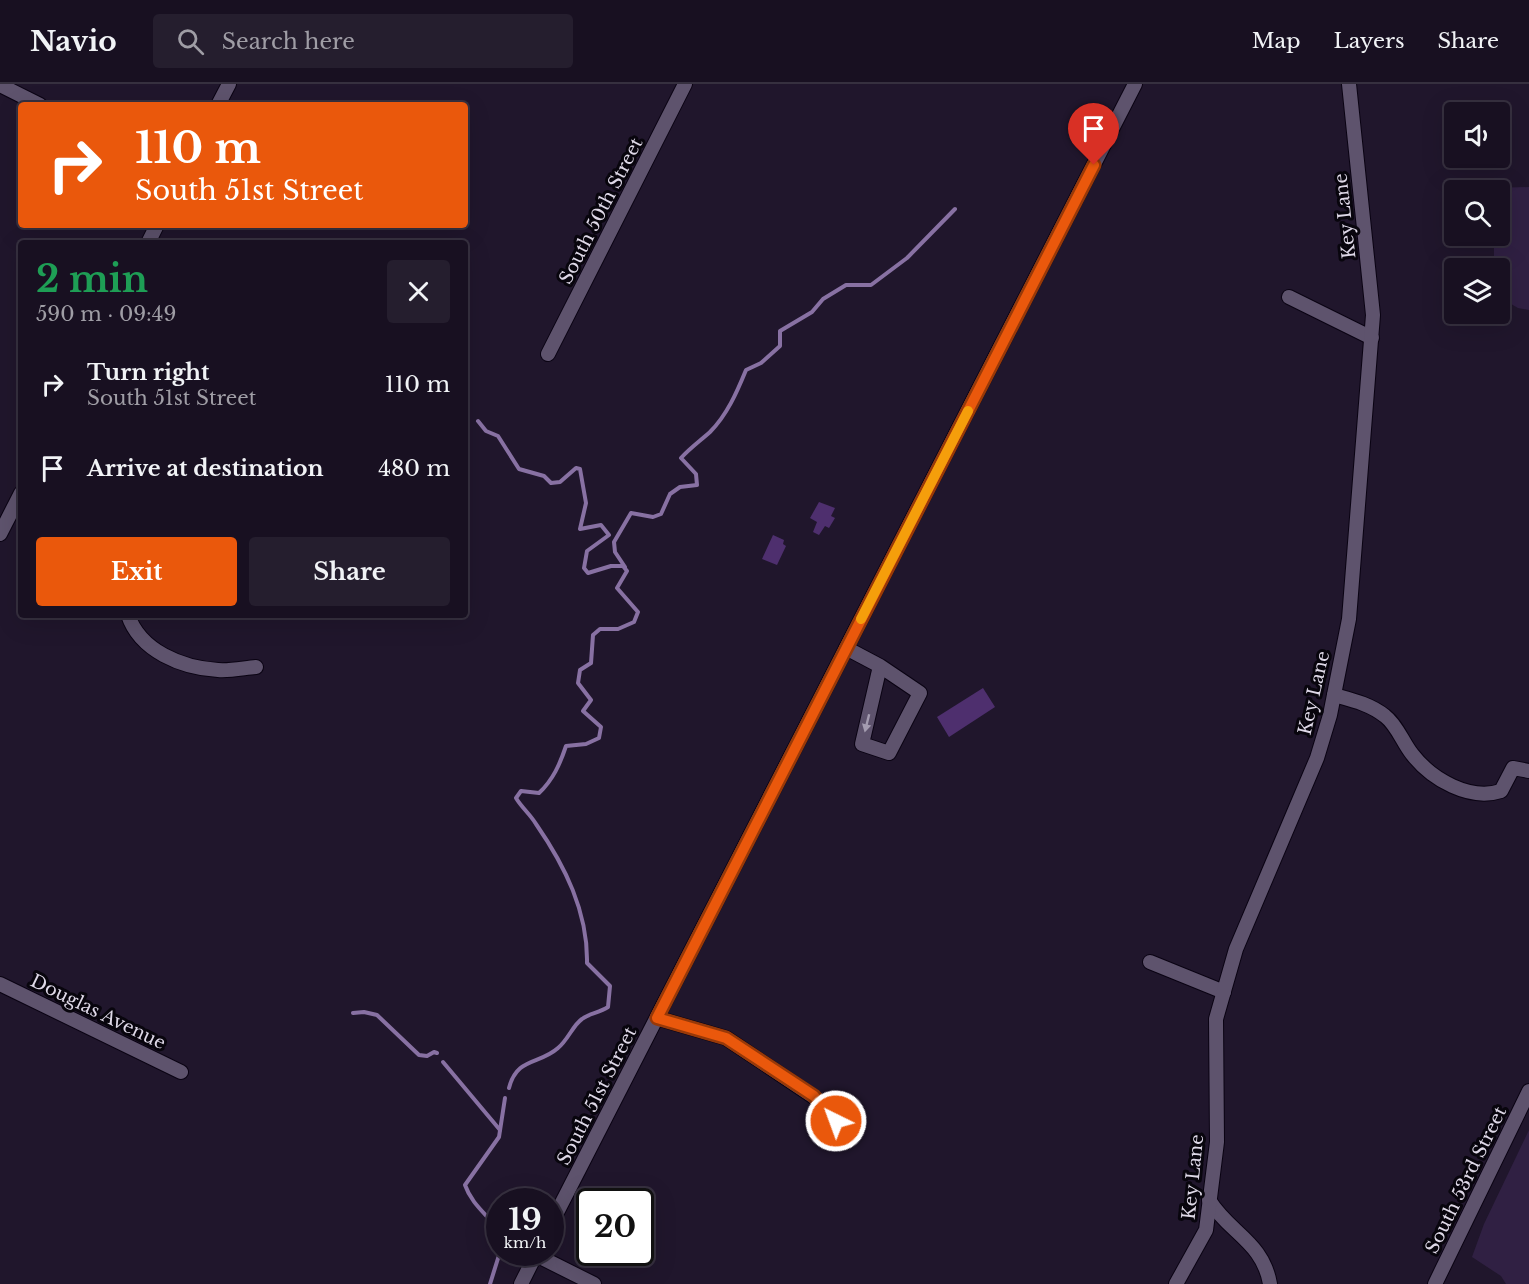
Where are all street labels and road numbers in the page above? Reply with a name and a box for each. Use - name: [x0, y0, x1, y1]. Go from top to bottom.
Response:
- street label: South 50th Street: [555, 134, 648, 288]
- street label: Key Lane: [1330, 172, 1360, 260]
- street label: Key Lane: [1294, 649, 1334, 737]
- street label: Douglas Avenue: [27, 970, 169, 1054]
- street label: South 51st Street: [553, 1023, 641, 1169]
- street label: South 53rd Street: [1421, 1103, 1511, 1257]
- street label: Key Lane: [1178, 1133, 1208, 1221]

